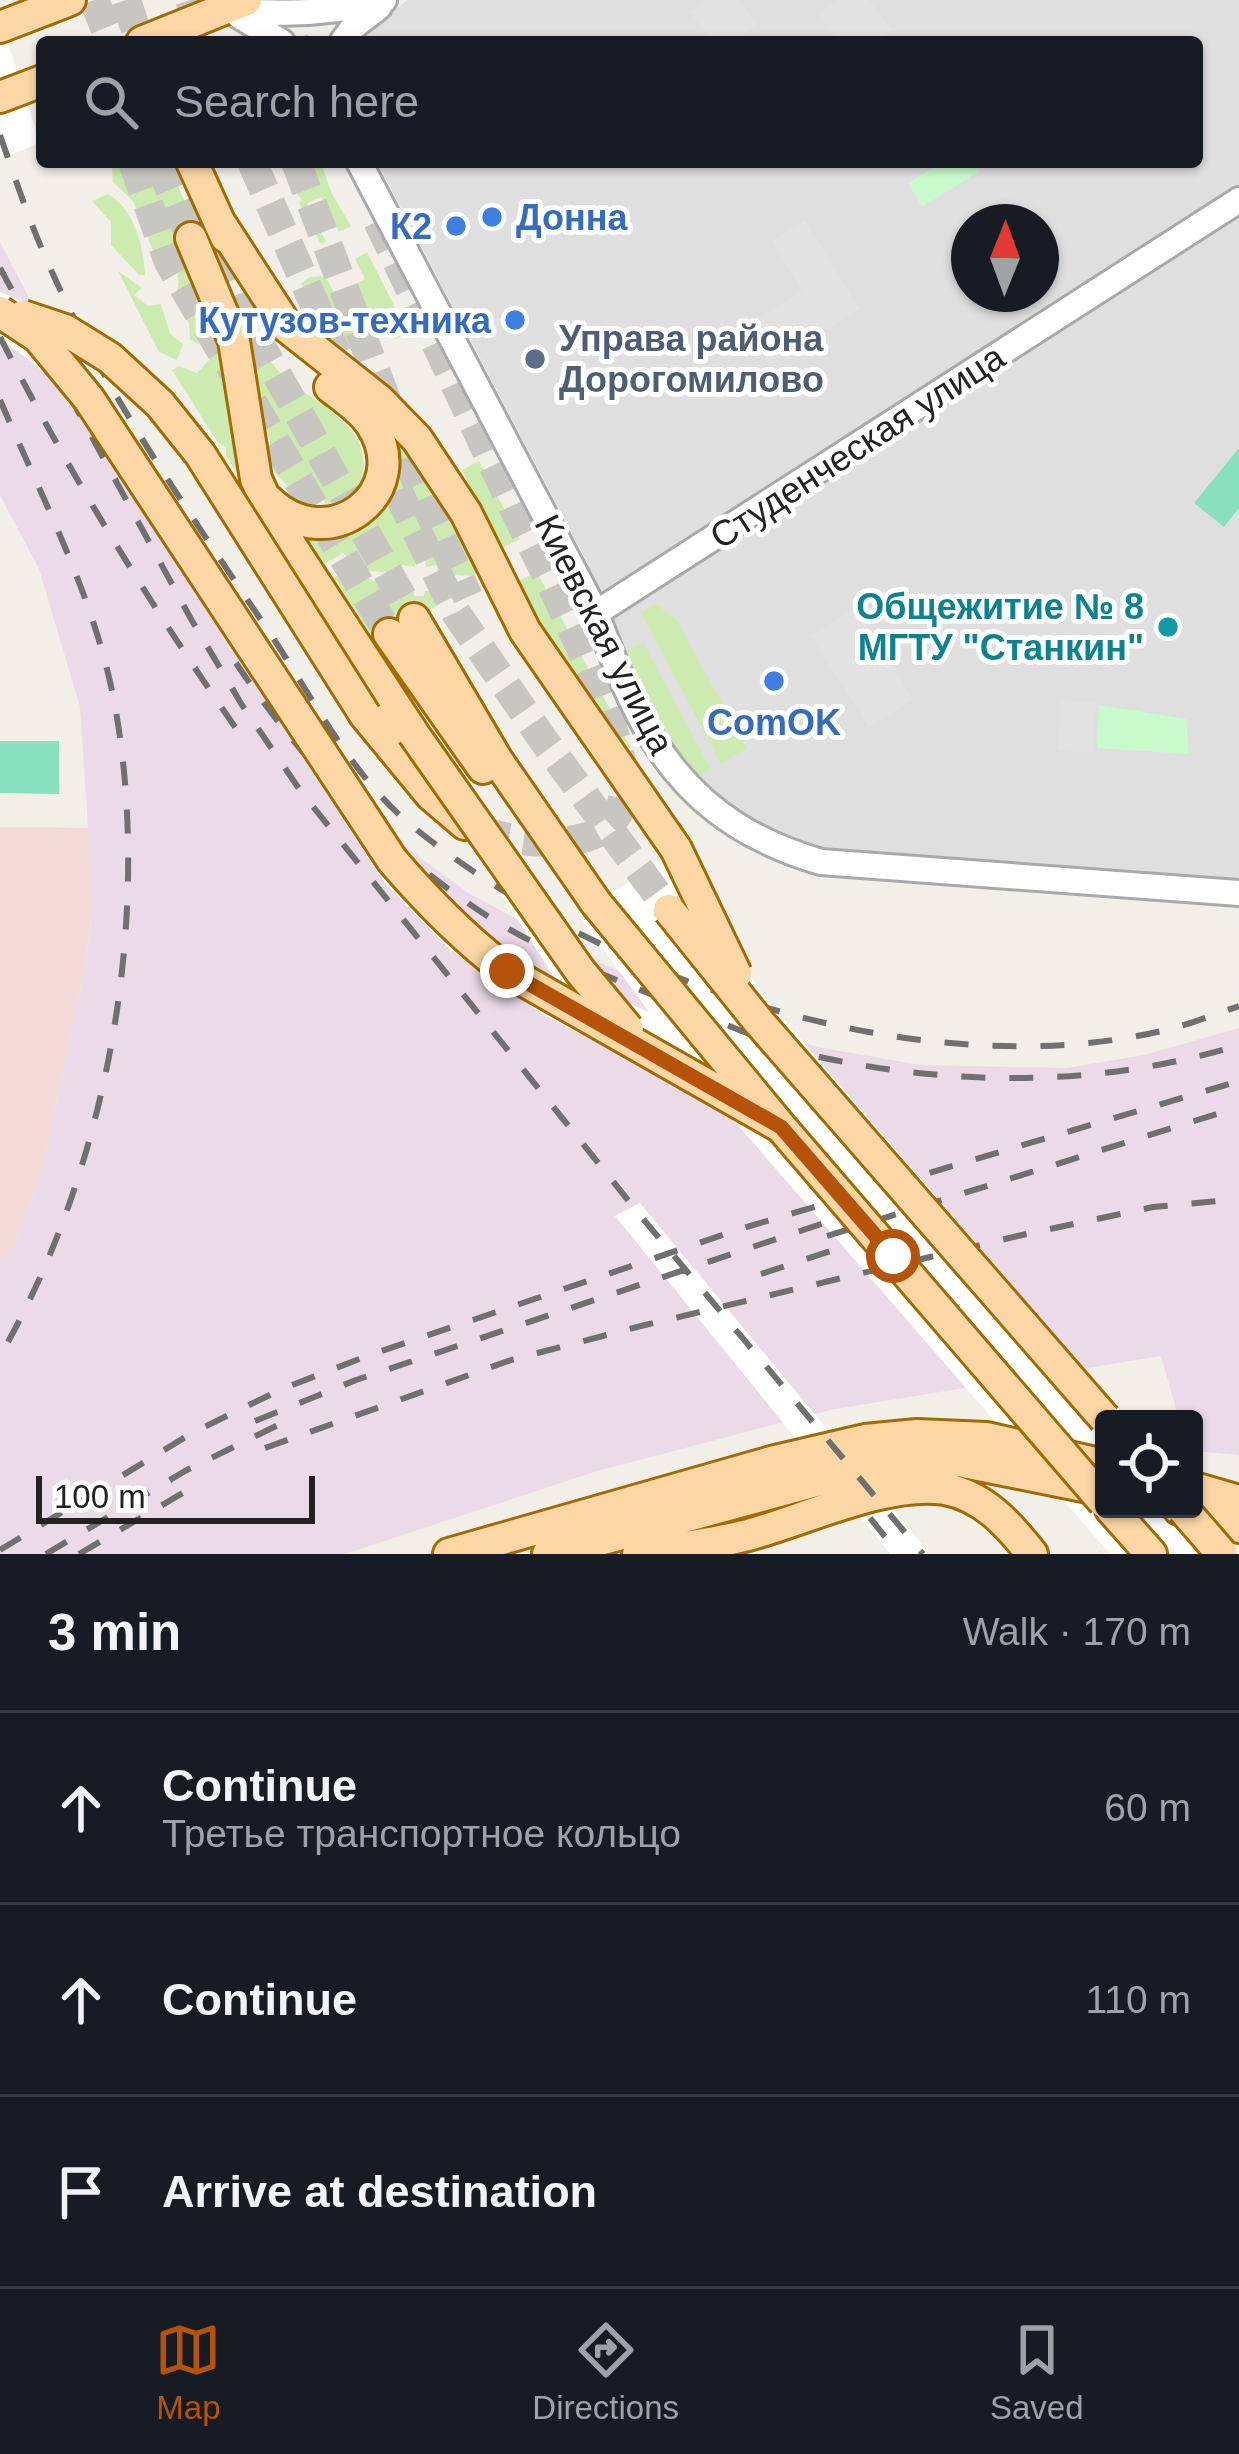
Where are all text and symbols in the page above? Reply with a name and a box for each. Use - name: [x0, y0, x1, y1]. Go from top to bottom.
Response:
- search box: [36, 36, 1203, 168]
- icon: search: [78, 69, 144, 135]
- text: Search here: [174, 76, 419, 127]
- place label: Донна: [516, 197, 629, 238]
- marker: Донна: [479, 204, 505, 230]
- north arrow: [951, 204, 1059, 312]
- place label: К2: [390, 206, 432, 247]
- marker: К2: [443, 213, 469, 239]
- place label: Кутузов-техника: [198, 300, 492, 341]
- marker: Кутузов-техника: [502, 307, 528, 333]
- place label: Управа района Дорогомилово: [559, 318, 824, 400]
- street label: Студенческая улица: [703, 335, 1013, 557]
- marker: Управа района Дорогомилово: [522, 346, 548, 372]
- street label: Киевская улица: [527, 508, 683, 761]
- place label: Общежитие № 8 МГТУ "Станкин": [856, 586, 1144, 668]
- marker: Общежитие № 8 МГТУ "Станкин": [1155, 614, 1181, 640]
- marker: ComOK: [761, 668, 787, 694]
- place label: ComOK: [707, 702, 841, 743]
- route end: [480, 944, 534, 998]
- route start: [866, 1229, 920, 1283]
- map controls: [1095, 1410, 1203, 1518]
- button: locate: [1095, 1410, 1203, 1518]
- scale bar: [36, 1470, 315, 1523]
- text: 100 m: [54, 1478, 146, 1515]
- text: 3 min: [48, 1604, 181, 1661]
- text: Walk · 170 m: [963, 1610, 1191, 1653]
- text: Continue: [162, 1760, 357, 1811]
- icon: ahead: [48, 1775, 114, 1841]
- text: 60 m: [1104, 1786, 1191, 1829]
- text: Третье транспортное кольцо: [162, 1812, 681, 1855]
- icon: ahead: [48, 1967, 114, 2033]
- text: Continue: [162, 1974, 357, 2025]
- text: 110 m: [1086, 1978, 1191, 2021]
- icon: arrive: [48, 2159, 114, 2225]
- text: Arrive at destination: [162, 2166, 597, 2217]
- tab: Map: [155, 2317, 221, 2427]
- tab: Directions: [532, 2317, 679, 2427]
- tab: Saved: [990, 2317, 1084, 2427]

